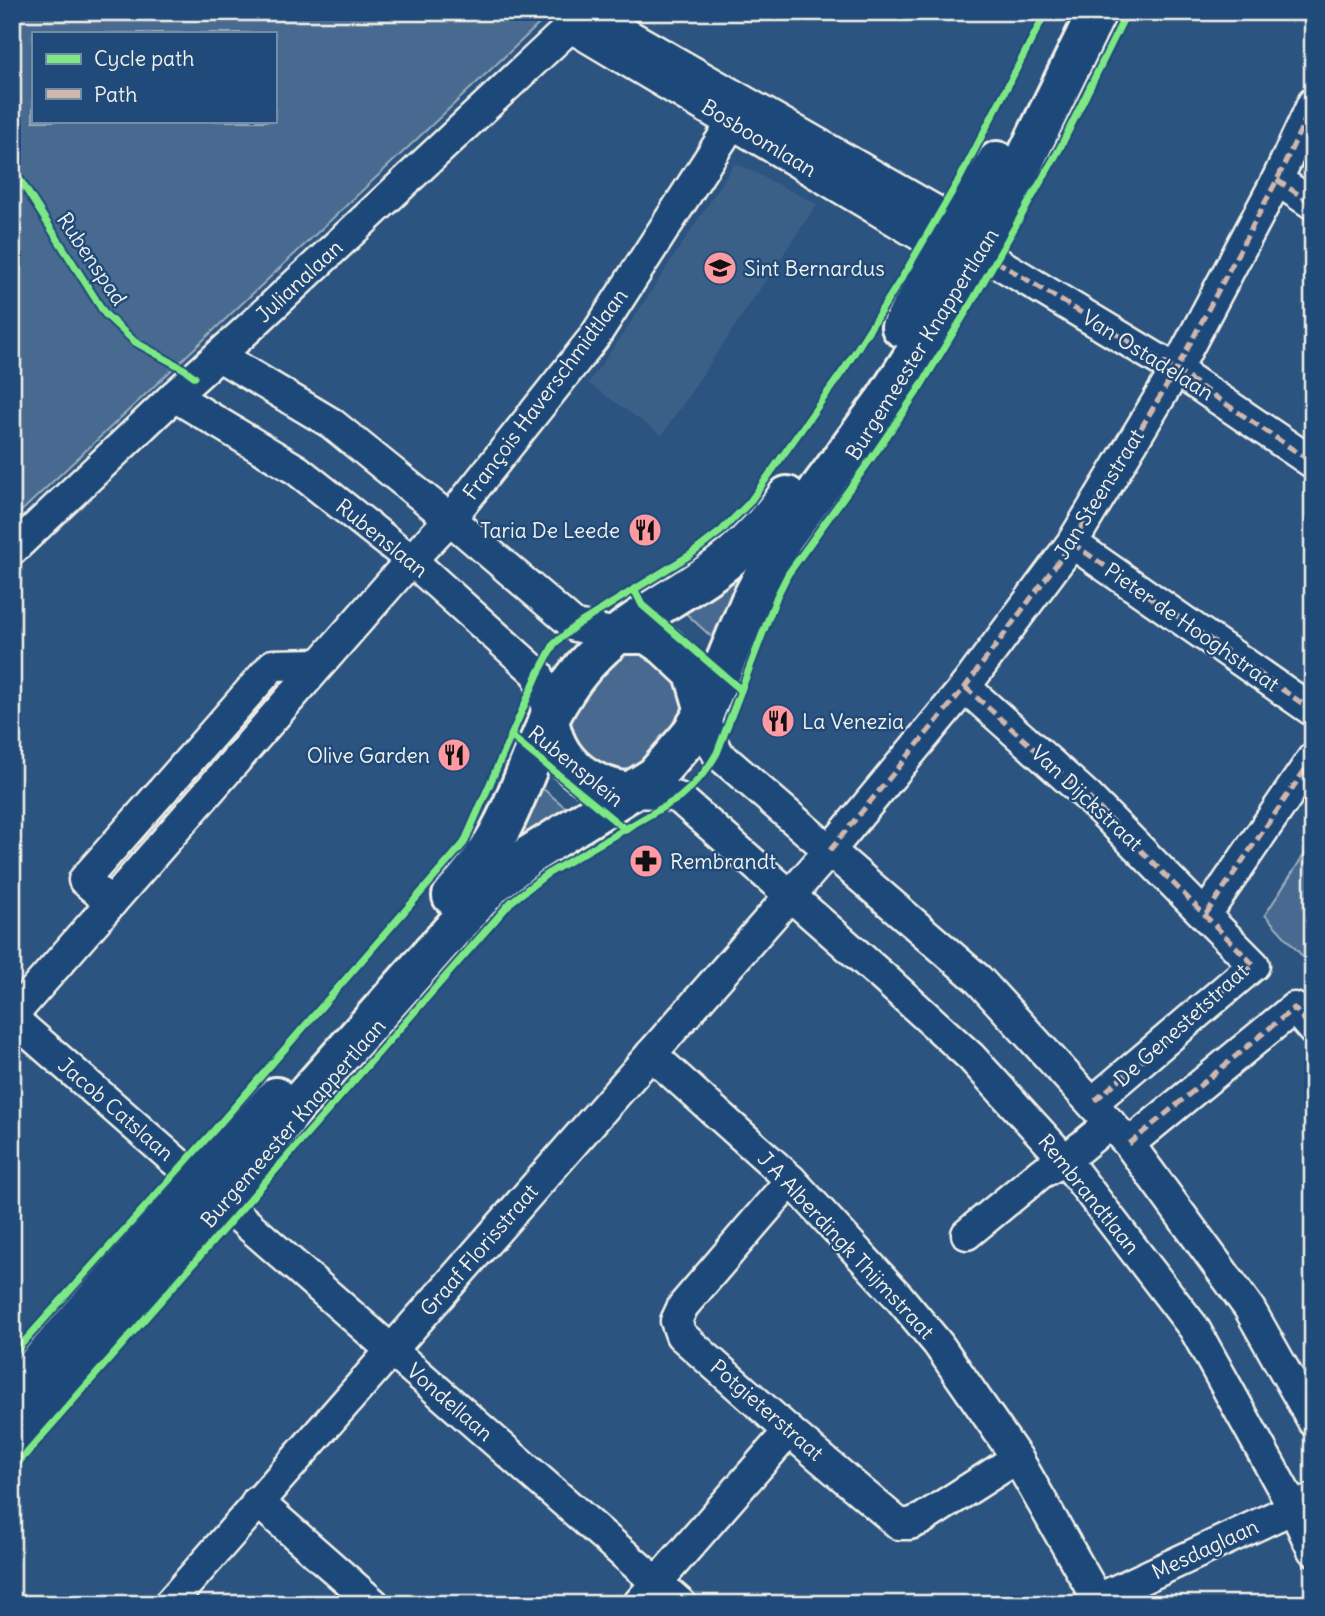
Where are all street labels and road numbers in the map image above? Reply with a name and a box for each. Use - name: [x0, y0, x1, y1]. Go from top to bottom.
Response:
- street label: Bosboomlaan: [697, 93, 821, 183]
- street label: Rubenspad: [51, 207, 133, 311]
- street label: Burgemeester Knappertlaan: [839, 223, 1005, 465]
- street label: Julianalaan: [250, 234, 348, 328]
- street label: François Haverschmidtlaan: [457, 283, 633, 505]
- street label: Van Ostadelaan: [1077, 304, 1219, 406]
- street label: Jan Steenstraat: [1048, 424, 1150, 564]
- street label: Rubenslaan: [330, 493, 434, 583]
- street label: Pieter de Hooghstraat: [1099, 556, 1285, 698]
- street label: Rubensplein: [523, 719, 629, 813]
- street label: Van Dijckstraat: [1025, 739, 1149, 857]
- street label: De Genestetstraat: [1108, 957, 1254, 1093]
- street label: Burgemeester Knappertlaan: [195, 1013, 391, 1233]
- street label: Jacob Catslaan: [53, 1051, 179, 1167]
- street label: Rembrandtlaan: [1032, 1128, 1146, 1260]
- street label: J A Alberdingk Thijmstraat: [752, 1145, 940, 1345]
- street label: Graaf Florisstraat: [414, 1178, 544, 1322]
- street label: Potgieterstraat: [705, 1353, 829, 1467]
- street label: Vondellaan: [401, 1357, 499, 1447]
- street label: Mesdaglaan: [1147, 1513, 1263, 1585]

